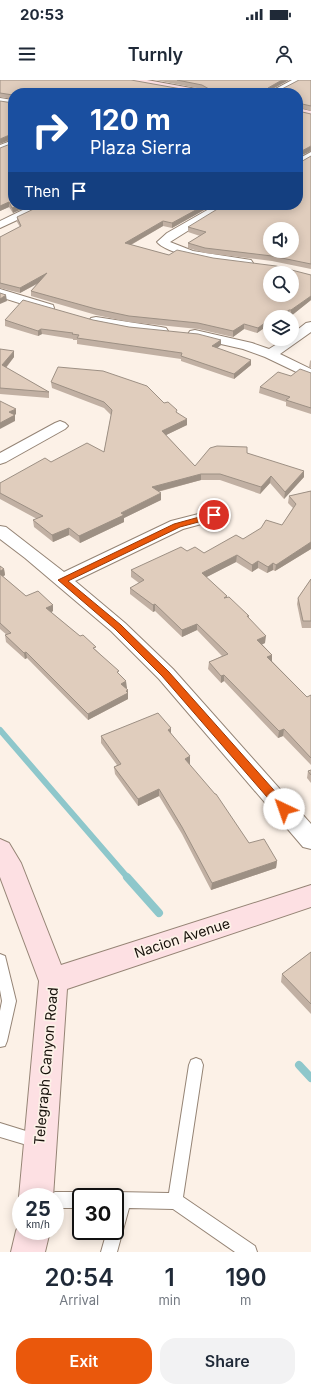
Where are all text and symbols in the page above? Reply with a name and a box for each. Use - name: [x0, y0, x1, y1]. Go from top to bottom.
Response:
- text: 20:53: [20, 5, 64, 24]
- icon: menu: [16, 43, 38, 65]
- icon: person: [273, 43, 295, 65]
- text: Turnly: [128, 44, 183, 65]
- text: 120 m: [90, 103, 171, 137]
- icon: right: [24, 104, 76, 156]
- text: Plaza Sierra: [90, 137, 191, 158]
- icon: arrive: [68, 180, 90, 202]
- text: Then: [24, 182, 60, 201]
- map controls: [263, 222, 299, 346]
- button: sound: [263, 222, 299, 258]
- button: search: [263, 266, 299, 302]
- button: layers: [263, 310, 299, 346]
- pin: [197, 498, 231, 532]
- icon: arrive: [203, 504, 225, 526]
- position arrow: [263, 788, 305, 830]
- street label: Nacion Avenue: [132, 914, 232, 961]
- street label: Telegraph Canyon Road: [30, 986, 61, 1146]
- speed limit sign: 30: [72, 1188, 124, 1240]
- text: 25: [25, 1197, 51, 1221]
- text: km/h: [26, 1218, 50, 1230]
- text: 20:54: [44, 1263, 114, 1292]
- text: 1: [164, 1263, 175, 1292]
- text: 190: [225, 1263, 266, 1292]
- text: Arrival: [59, 1292, 99, 1308]
- text: min: [158, 1292, 181, 1308]
- text: m: [240, 1292, 252, 1308]
- button: Exit: [16, 1338, 152, 1384]
- button: Share: [160, 1338, 295, 1384]

